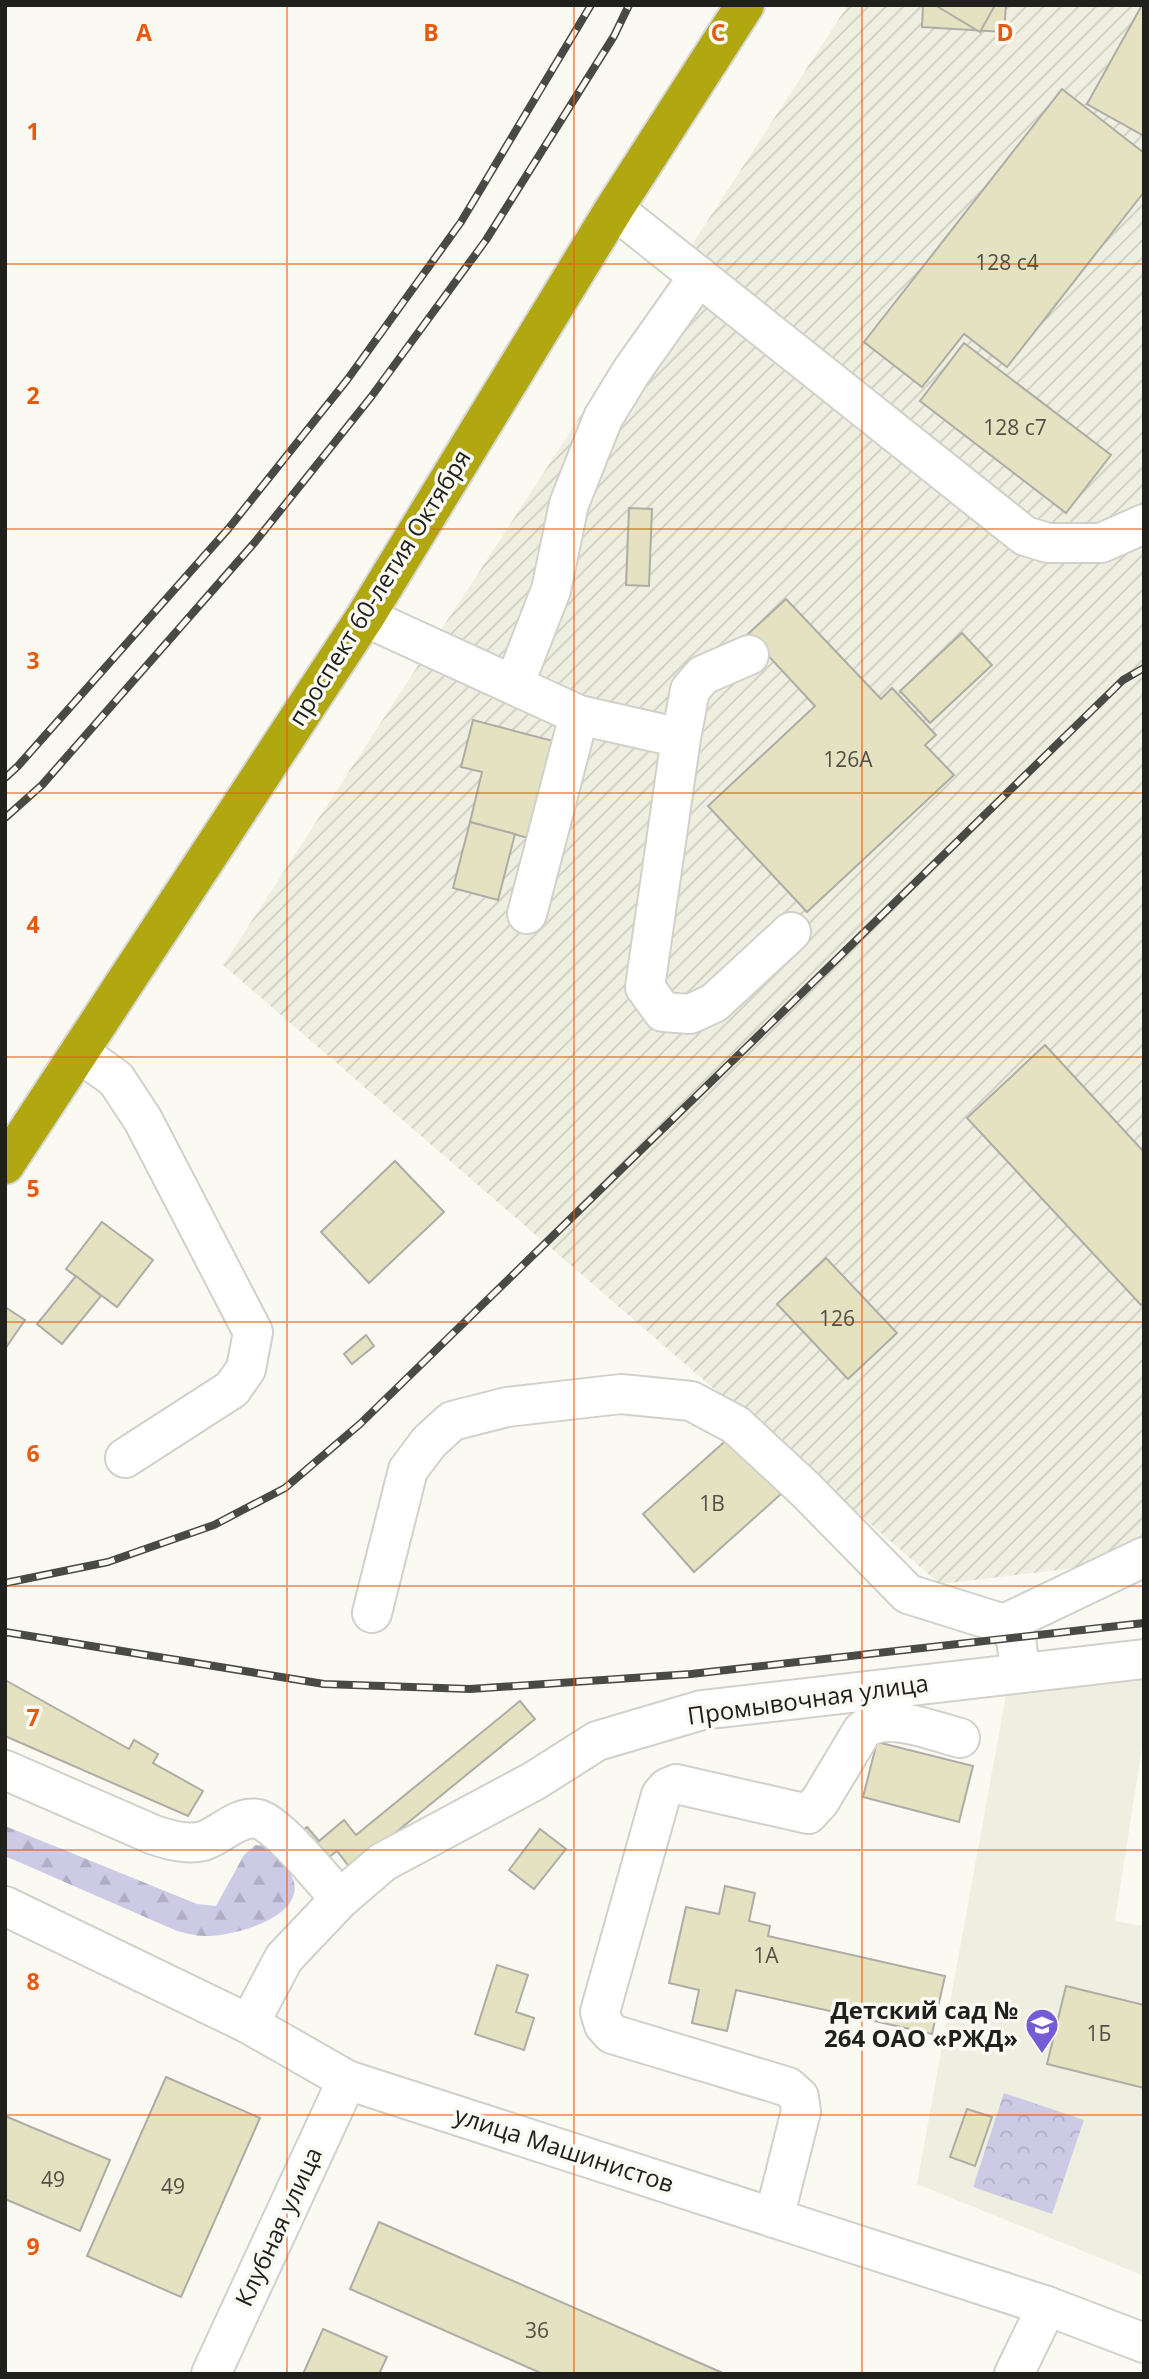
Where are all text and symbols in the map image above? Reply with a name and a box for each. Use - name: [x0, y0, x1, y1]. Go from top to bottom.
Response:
- text: A: [136, 16, 152, 48]
- text: B: [423, 16, 439, 48]
- text: C: [711, 16, 725, 48]
- text: D: [996, 16, 1014, 48]
- text: 1: [26, 115, 40, 147]
- house number: 128 с4: [975, 248, 1039, 276]
- text: 2: [26, 379, 40, 411]
- house number: 128 с7: [983, 413, 1047, 441]
- street label: проспект 60-летия Октября: [280, 443, 478, 732]
- text: 3: [26, 644, 40, 676]
- house number: 126А: [823, 745, 873, 773]
- text: 4: [26, 908, 40, 940]
- text: 5: [26, 1172, 40, 1204]
- house number: 126: [819, 1304, 855, 1332]
- text: 6: [26, 1437, 40, 1469]
- house number: 1В: [699, 1489, 725, 1517]
- street label: Промывочная улица: [685, 1665, 930, 1732]
- text: 7: [26, 1701, 40, 1733]
- house number: 1А: [753, 1941, 779, 1969]
- text: 8: [26, 1965, 40, 1997]
- place label: Детский сад № 264 ОАО «РЖД»: [824, 1993, 1018, 2054]
- school or university icon: Детский сад № 264 ОАО «РЖД»: [1023, 2006, 1061, 2055]
- house number: 1Б: [1087, 2019, 1111, 2047]
- street label: улица Машинистов: [451, 2098, 678, 2200]
- street label: Клубная улица: [226, 2141, 329, 2311]
- house number: 49: [41, 2165, 65, 2193]
- house number: 49: [161, 2172, 185, 2200]
- text: 9: [26, 2230, 40, 2262]
- house number: 36: [525, 2316, 549, 2344]

